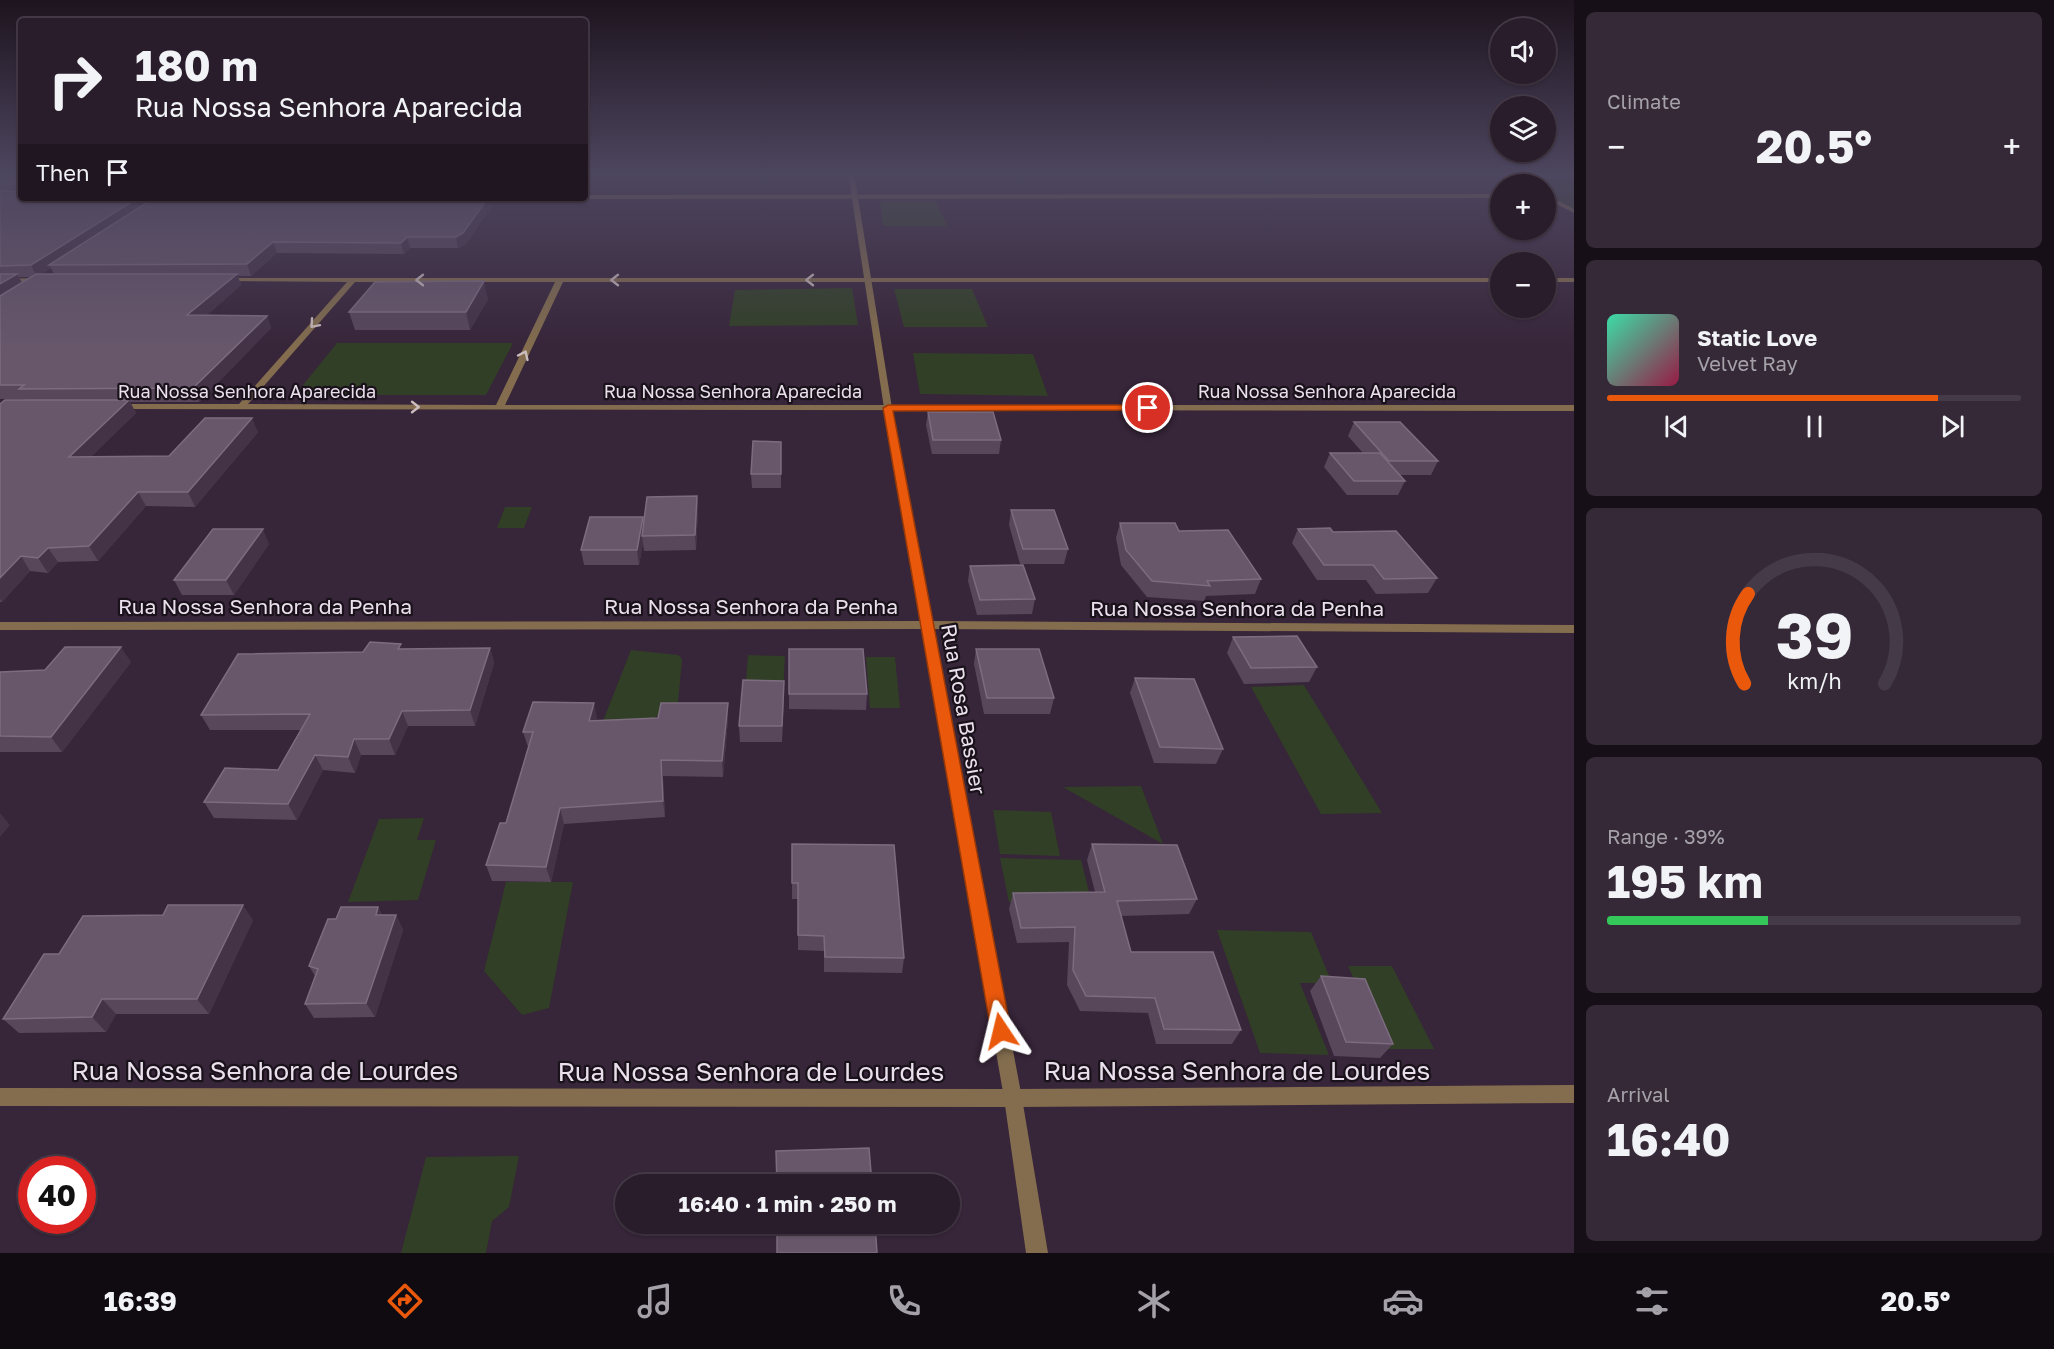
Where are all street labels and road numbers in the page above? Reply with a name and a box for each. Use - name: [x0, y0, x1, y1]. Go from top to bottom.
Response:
- street label: Rua Nossa Senhora Aparecida: [118, 380, 376, 402]
- street label: Rua Nossa Senhora Aparecida: [604, 380, 862, 402]
- street label: Rua Nossa Senhora Aparecida: [1198, 380, 1456, 402]
- street label: Rua Nossa Senhora da Penha: [118, 593, 412, 619]
- street label: Rua Nossa Senhora da Penha: [604, 593, 898, 619]
- street label: Rua Nossa Senhora da Penha: [1090, 595, 1384, 621]
- street label: Rua Rosa Bassier: [936, 622, 992, 796]
- street label: Rua Nossa Senhora de Lourdes: [72, 1055, 458, 1086]
- street label: Rua Nossa Senhora de Lourdes: [1044, 1055, 1430, 1086]
- street label: Rua Nossa Senhora de Lourdes: [558, 1056, 944, 1087]

